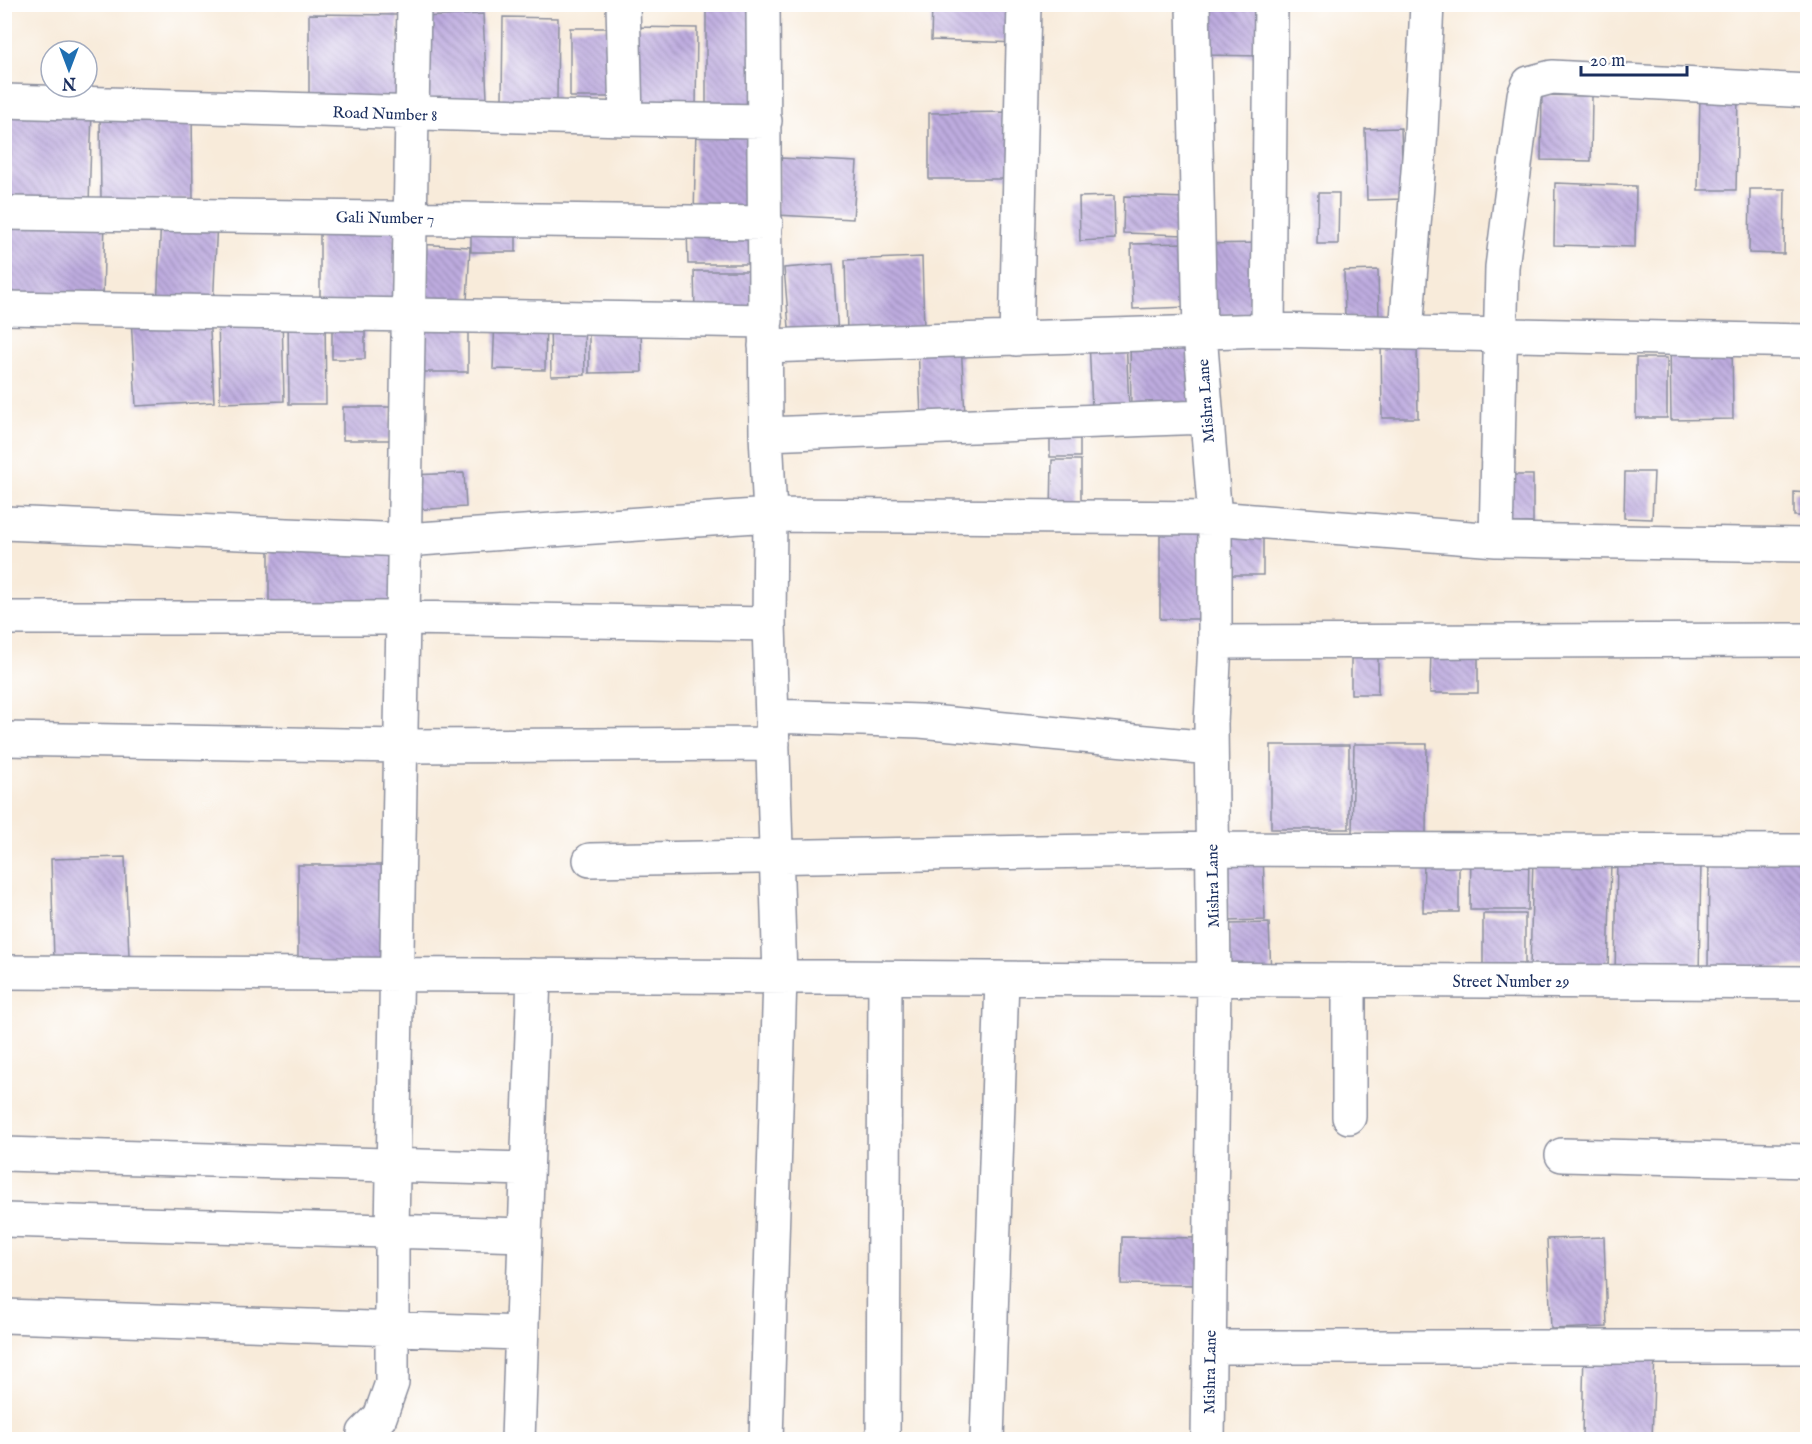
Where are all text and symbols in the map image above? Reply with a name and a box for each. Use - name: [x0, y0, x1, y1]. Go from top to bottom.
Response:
- north arrow: [39, 39, 99, 99]
- scale bar: [1581, 39, 1688, 77]
- text: 20 m: [1590, 50, 1625, 73]
- text: N: [62, 72, 77, 92]
- street label: Road Number 8: [332, 103, 438, 127]
- street label: Gali Number 7: [336, 208, 434, 230]
- street label: Mishra Lane: [1194, 358, 1220, 443]
- street label: Mishra Lane: [1203, 844, 1225, 928]
- street label: Street Number 29: [1452, 973, 1570, 993]
- street label: Mishra Lane: [1200, 1330, 1222, 1414]

